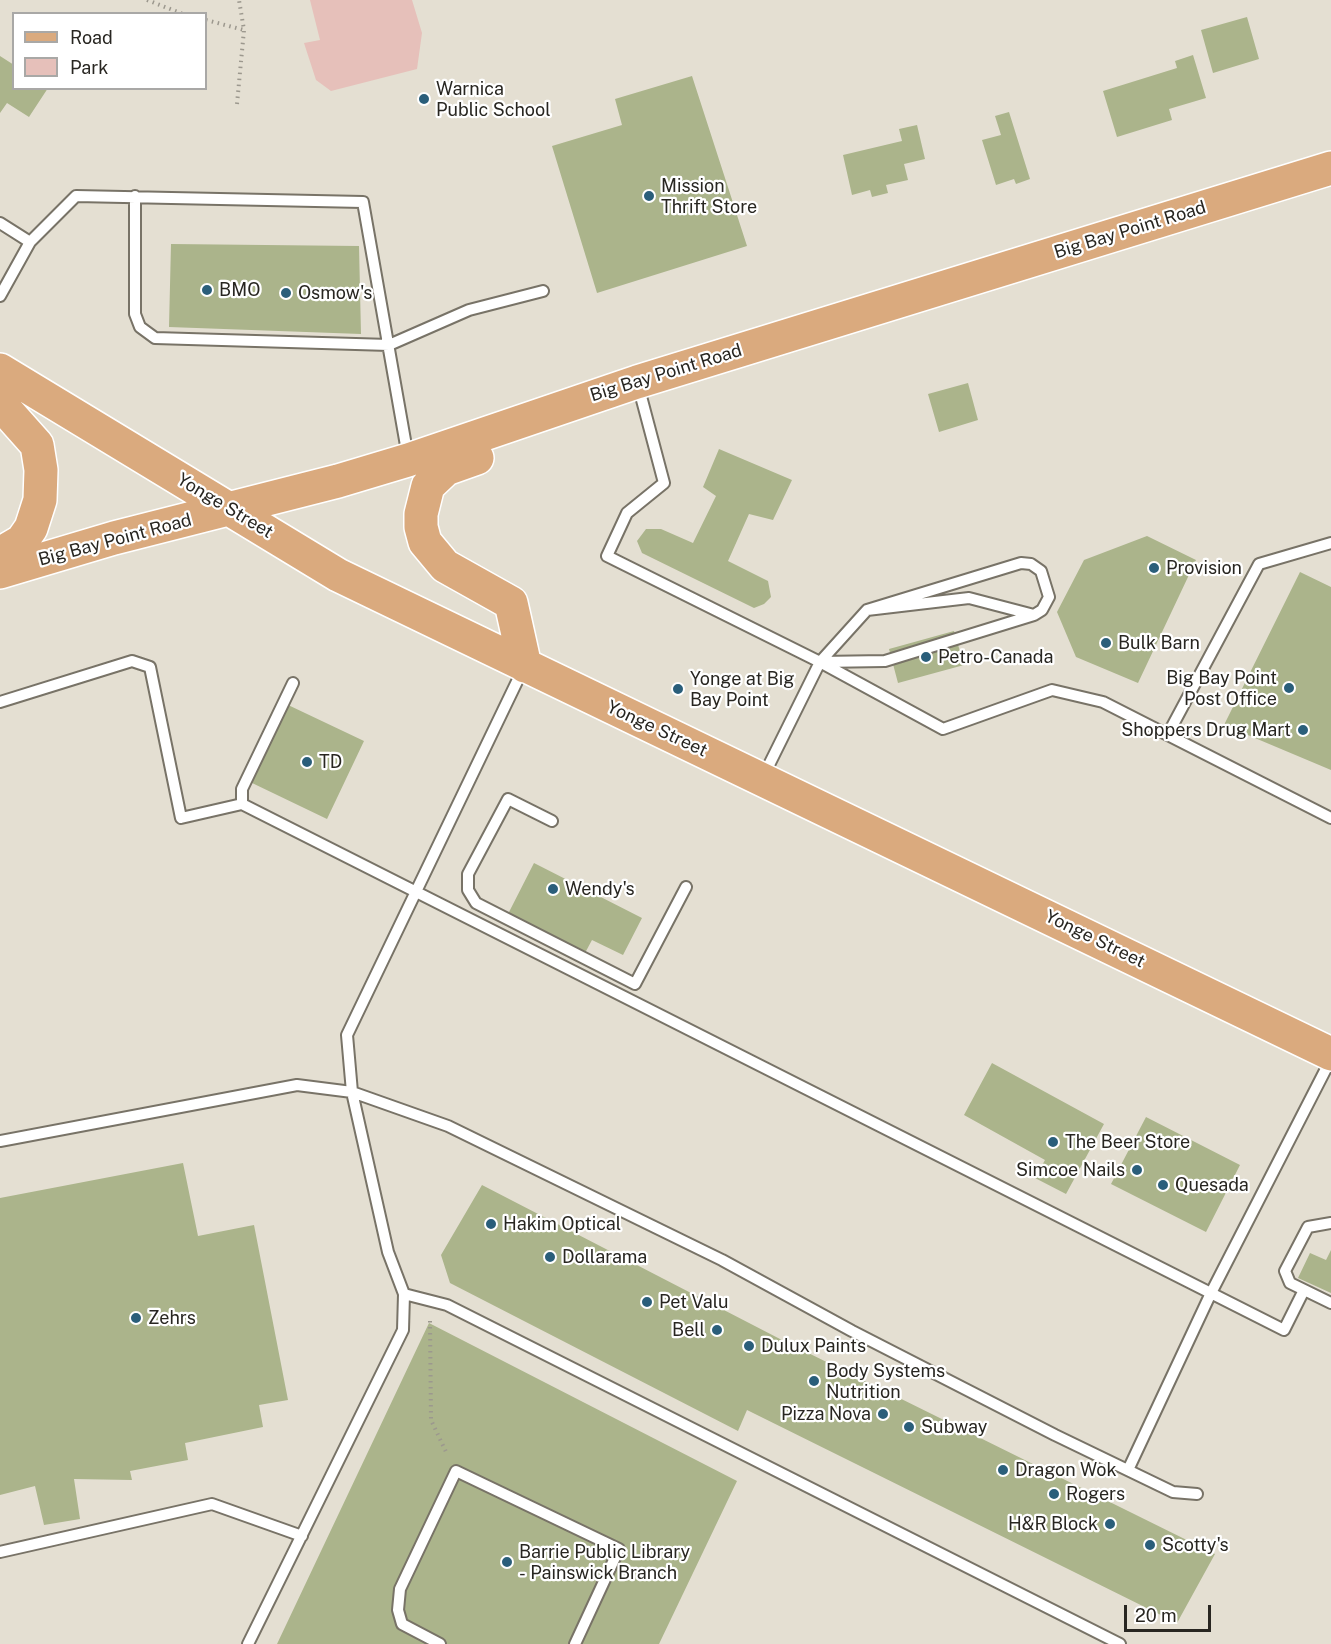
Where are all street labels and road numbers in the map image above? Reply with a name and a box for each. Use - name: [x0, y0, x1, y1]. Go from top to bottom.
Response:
- street label: Big Bay Point Road: [1051, 197, 1209, 263]
- street label: Big Bay Point Road: [587, 340, 745, 406]
- street label: Yonge Street: [173, 469, 277, 543]
- street label: Big Bay Point Road: [36, 509, 194, 571]
- street label: Yonge Street: [603, 696, 711, 762]
- street label: Yonge Street: [1042, 906, 1148, 972]

